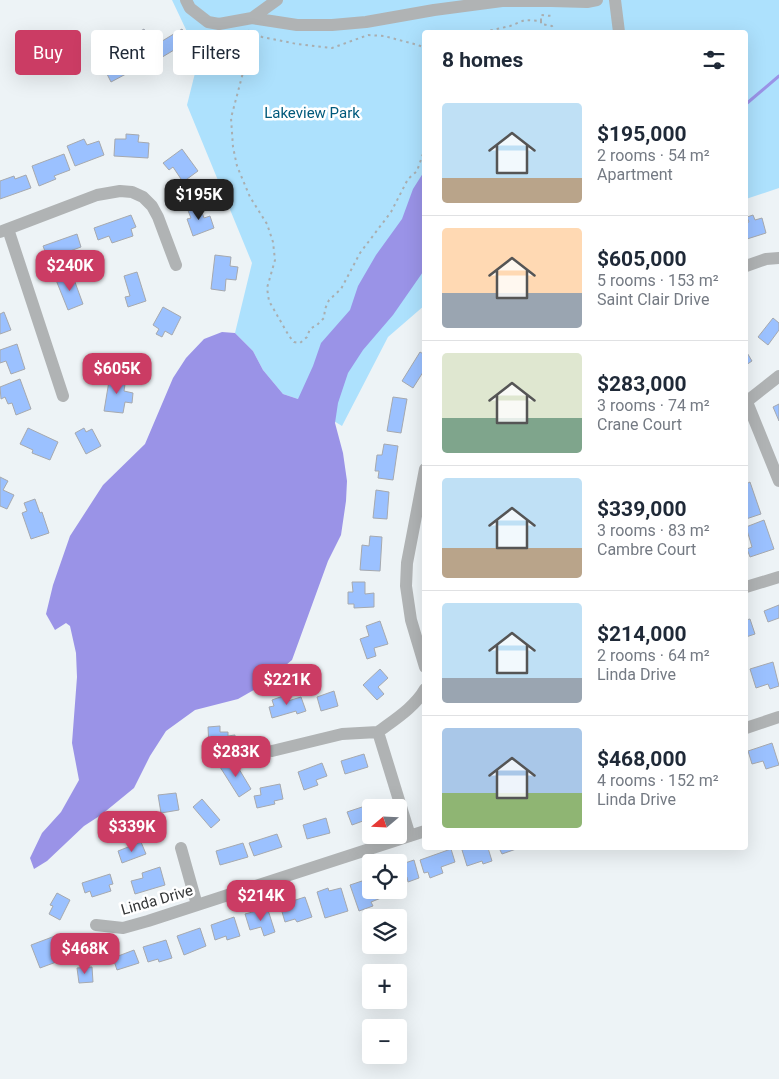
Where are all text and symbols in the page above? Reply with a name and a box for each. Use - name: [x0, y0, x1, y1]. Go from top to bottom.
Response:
- chip: Buy: [15, 30, 81, 75]
- chip: Rent: [91, 30, 163, 75]
- chip: Filters: [173, 30, 259, 75]
- icon: filters: [700, 46, 728, 74]
- text: 8 homes: [442, 48, 523, 72]
- park label: Lakeview Park: [264, 104, 360, 122]
- text: $195,000: [597, 122, 687, 146]
- icon: home: [482, 123, 542, 183]
- text: 2 rooms · 54 m²: [597, 146, 710, 165]
- text: Apartment: [597, 165, 673, 184]
- pin: $195K: [164, 178, 234, 221]
- text: $195K: [176, 185, 222, 204]
- text: $605,000: [597, 247, 687, 271]
- icon: home: [482, 248, 542, 308]
- pin: $240K: [35, 250, 105, 292]
- text: $240K: [47, 256, 93, 275]
- text: 5 rooms · 153 m²: [597, 271, 719, 290]
- text: Saint Clair Drive: [597, 290, 709, 309]
- pin: $605K: [82, 352, 152, 395]
- text: $605K: [94, 359, 140, 378]
- text: $283,000: [597, 372, 687, 396]
- icon: home: [482, 373, 542, 433]
- text: 3 rooms · 74 m²: [597, 396, 710, 415]
- text: Crane Court: [597, 415, 682, 434]
- text: $339,000: [597, 497, 687, 521]
- icon: home: [482, 498, 542, 558]
- text: 3 rooms · 83 m²: [597, 521, 710, 540]
- text: Cambre Court: [597, 540, 696, 559]
- text: $214,000: [597, 622, 687, 646]
- icon: home: [482, 623, 542, 683]
- text: 2 rooms · 64 m²: [597, 646, 710, 665]
- pin: $221K: [252, 664, 322, 706]
- text: Linda Drive: [597, 665, 676, 684]
- text: $221K: [264, 670, 310, 689]
- pin: $283K: [201, 736, 271, 778]
- text: $283K: [213, 742, 259, 761]
- text: $468,000: [597, 747, 687, 771]
- icon: home: [482, 748, 542, 808]
- text: 4 rooms · 152 m²: [597, 771, 719, 790]
- text: Linda Drive: [597, 790, 676, 809]
- north arrow: [362, 799, 408, 844]
- map controls: [362, 799, 407, 1064]
- pin: $339K: [97, 810, 167, 853]
- text: $339K: [109, 817, 155, 836]
- button: locate: [362, 854, 407, 899]
- pin: $214K: [226, 880, 296, 922]
- street label: Linda Drive: [119, 881, 195, 919]
- text: $214K: [238, 886, 284, 905]
- button: layers: [362, 909, 407, 954]
- pin: $468K: [50, 932, 120, 975]
- text: $468K: [62, 939, 108, 958]
- button: +: [362, 964, 407, 1009]
- button: −: [362, 1019, 407, 1064]

